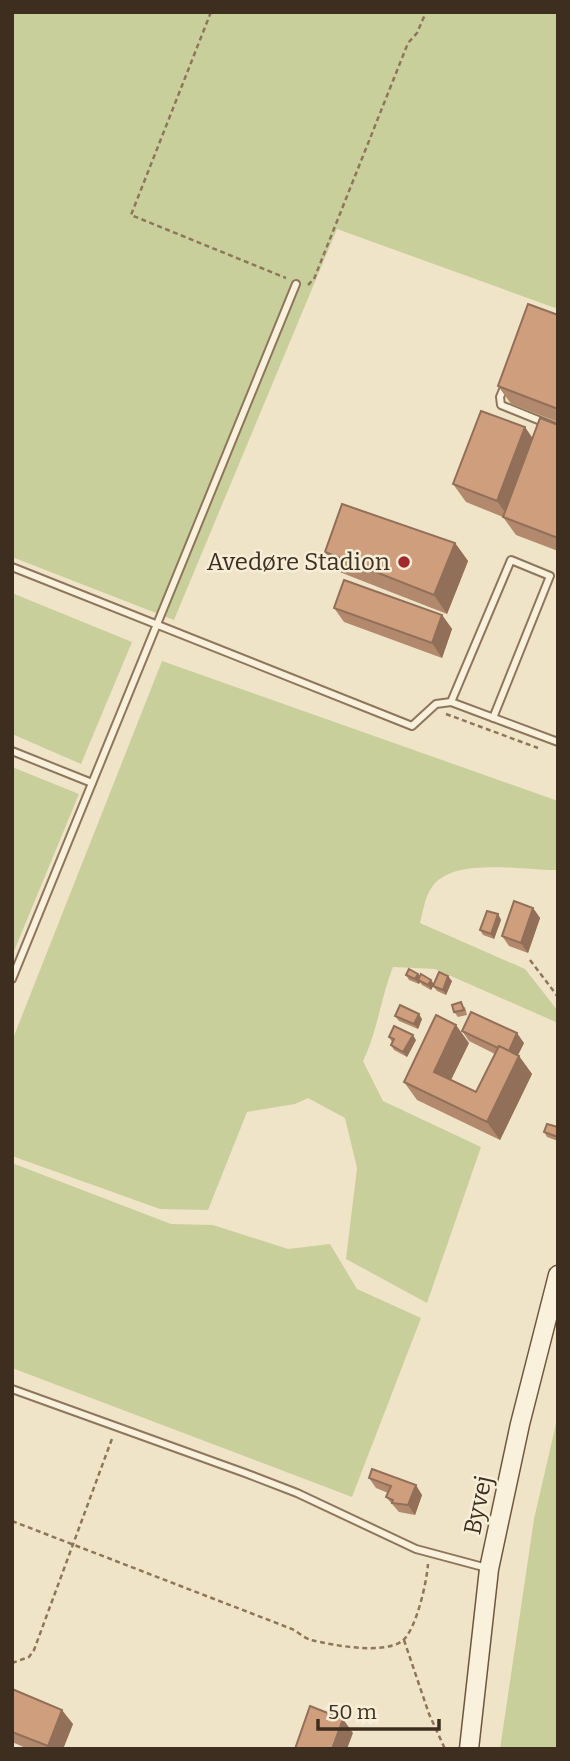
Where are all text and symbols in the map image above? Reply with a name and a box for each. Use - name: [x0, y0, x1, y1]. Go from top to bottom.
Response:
- place label: Avedøre Stadion: [207, 548, 390, 576]
- marker: Avedøre Stadion: [396, 554, 412, 570]
- street label: Byvej: [458, 1473, 498, 1537]
- scale bar: [318, 1688, 439, 1732]
- text: 50 m: [328, 1699, 377, 1725]

